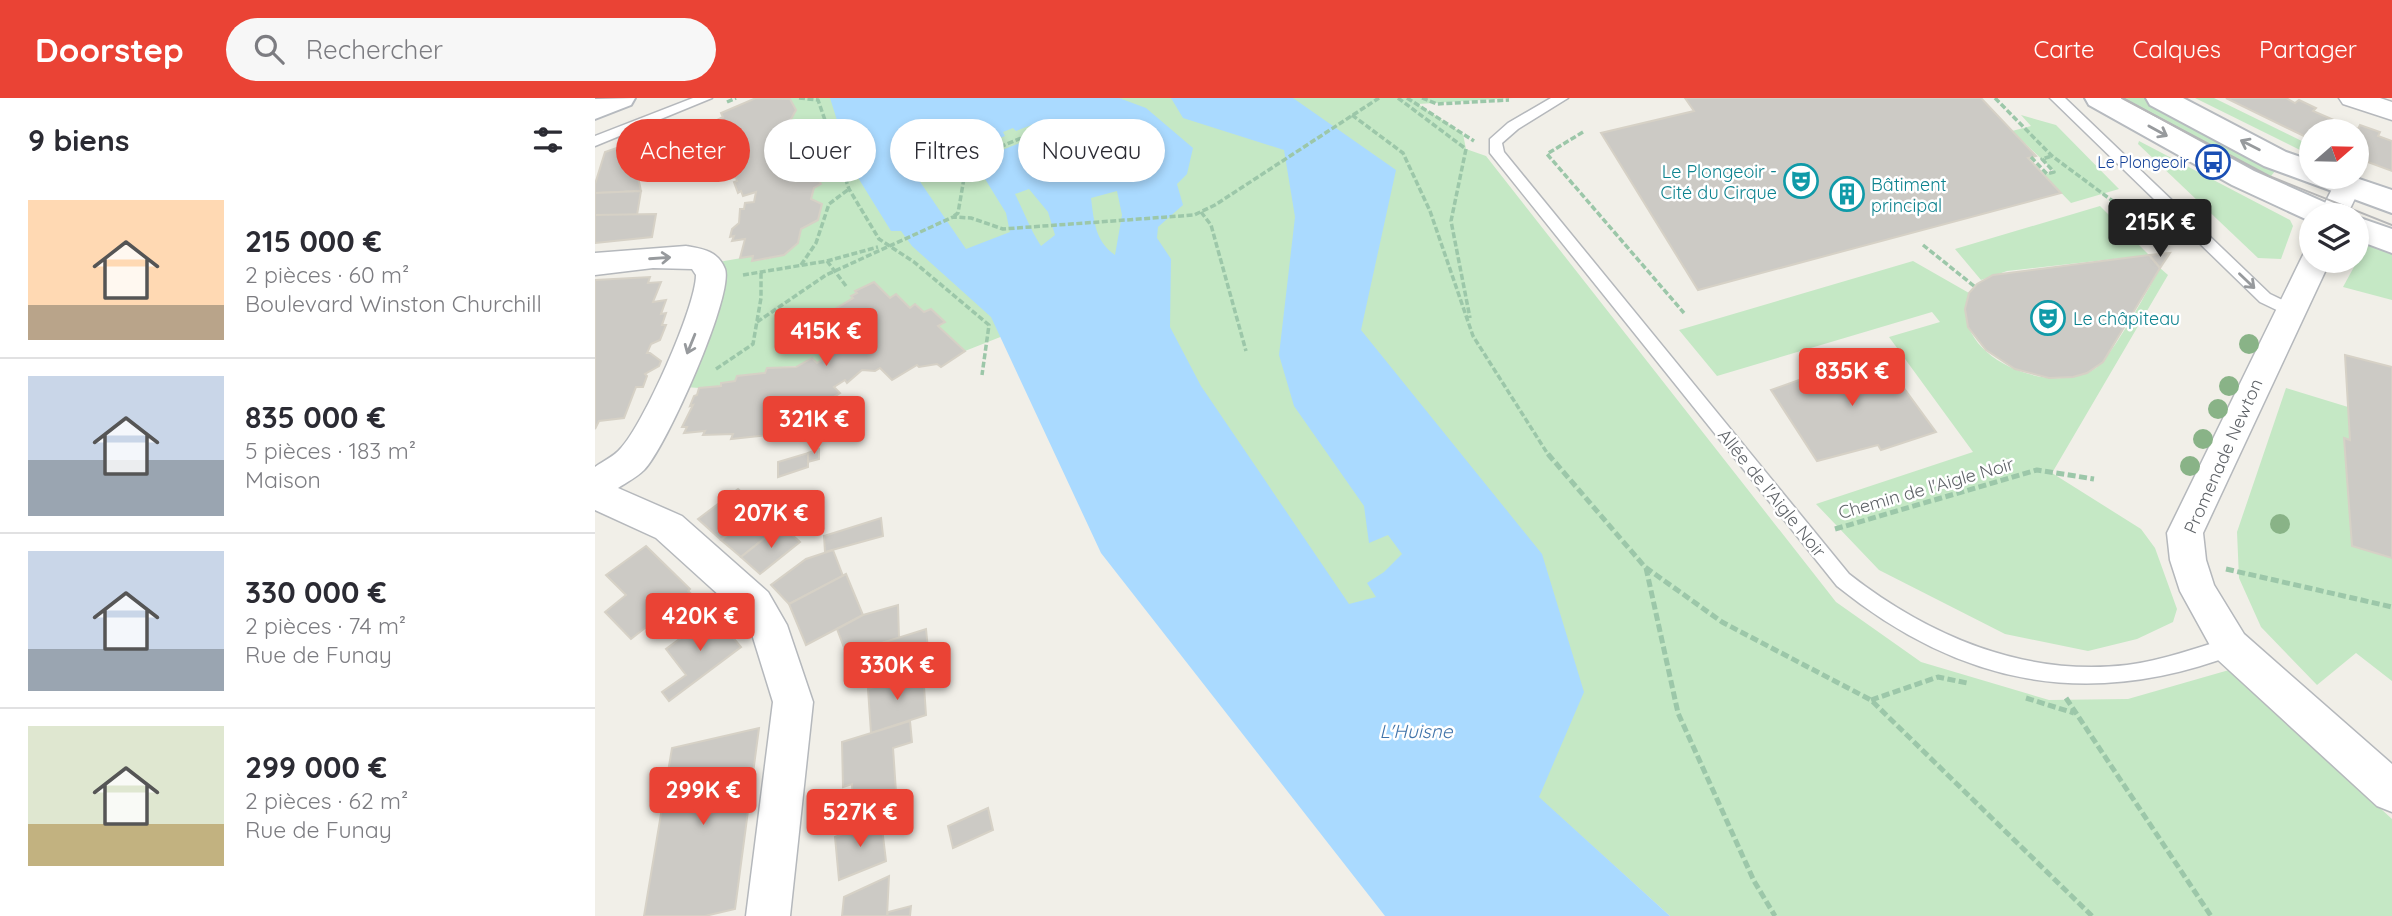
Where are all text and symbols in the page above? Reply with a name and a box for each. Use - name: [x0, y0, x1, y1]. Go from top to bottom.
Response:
- search box: [226, 18, 716, 81]
- text: Doorstep: [35, 29, 184, 70]
- icon: search: [250, 30, 288, 68]
- text: Rechercher: [306, 33, 443, 66]
- text: Carte: [2033, 34, 2095, 64]
- text: Calques: [2133, 34, 2221, 64]
- text: Partager: [2259, 34, 2357, 64]
- chip: Acheter: [616, 119, 750, 182]
- chip: Louer: [764, 119, 876, 182]
- chip: Filtres: [890, 119, 1004, 182]
- chip: Nouveau: [1018, 119, 1165, 182]
- north arrow: [2299, 119, 2369, 189]
- map controls: [2299, 119, 2369, 273]
- text: 9 biens: [28, 121, 129, 159]
- icon: filters: [529, 121, 567, 159]
- one-way arrow: [2148, 124, 2168, 138]
- one-way arrow: [2240, 138, 2260, 152]
- bus stop icon: Le Plongeoir: [2194, 143, 2232, 181]
- place label: Le Plongeoir: [2097, 152, 2189, 172]
- place label: Le Plongeoir - Cité du Cirque: [1660, 160, 1777, 204]
- theatre icon: Le Plongeoir - Cité du Cirque: [1782, 162, 1820, 200]
- place label: Bâtiment principal: [1871, 173, 1947, 217]
- building icon: Bâtiment principal: [1828, 175, 1866, 213]
- pin: 215K €: [2103, 200, 2217, 259]
- button: layers: [2299, 203, 2369, 273]
- text: 215K €: [2124, 207, 2196, 236]
- text: 215 000 €: [245, 222, 382, 260]
- icon: home: [84, 228, 168, 312]
- one-way arrow: [648, 251, 671, 264]
- text: 2 pièces · 60 m²: [245, 260, 409, 289]
- one-way arrow: [2238, 272, 2255, 289]
- text: Boulevard Winston Churchill: [245, 289, 542, 318]
- theatre icon: Le châpiteau: [2029, 299, 2067, 337]
- place label: Le châpiteau: [2073, 307, 2180, 330]
- pin: 415K €: [769, 308, 883, 368]
- text: 415K €: [791, 316, 861, 345]
- one-way arrow: [683, 333, 696, 354]
- pin: 835K €: [1795, 348, 1909, 408]
- text: 835K €: [1815, 356, 1889, 385]
- street label: Promenade Newton: [2179, 375, 2267, 537]
- pin: 321K €: [757, 396, 871, 456]
- text: 835 000 €: [245, 398, 386, 436]
- icon: home: [84, 404, 168, 488]
- text: 321K €: [779, 404, 849, 433]
- street label: Allée de l'Aigle Noir: [1713, 424, 1831, 562]
- text: 5 pièces · 183 m²: [245, 436, 416, 465]
- street label: Chemin de l'Aigle Noir: [1835, 452, 2017, 524]
- text: Maison: [245, 465, 321, 494]
- pin: 207K €: [714, 490, 828, 550]
- text: 207K €: [734, 498, 808, 527]
- text: 330 000 €: [245, 573, 387, 611]
- icon: home: [84, 579, 168, 663]
- pin: 420K €: [643, 594, 757, 653]
- text: 420K €: [662, 601, 738, 630]
- text: 2 pièces · 74 m²: [245, 611, 406, 640]
- text: Rue de Funay: [245, 640, 392, 669]
- pin: 330K €: [840, 642, 954, 702]
- text: 330K €: [860, 650, 934, 679]
- water label: L'Huisne: [1380, 719, 1454, 743]
- text: 299 000 €: [245, 748, 387, 786]
- icon: home: [84, 754, 168, 838]
- pin: 299K €: [646, 768, 760, 827]
- text: 299K €: [665, 775, 741, 804]
- text: 2 pièces · 62 m²: [245, 786, 408, 815]
- pin: 527K €: [803, 790, 917, 849]
- text: 527K €: [823, 797, 897, 826]
- text: Rue de Funay: [245, 815, 392, 844]

